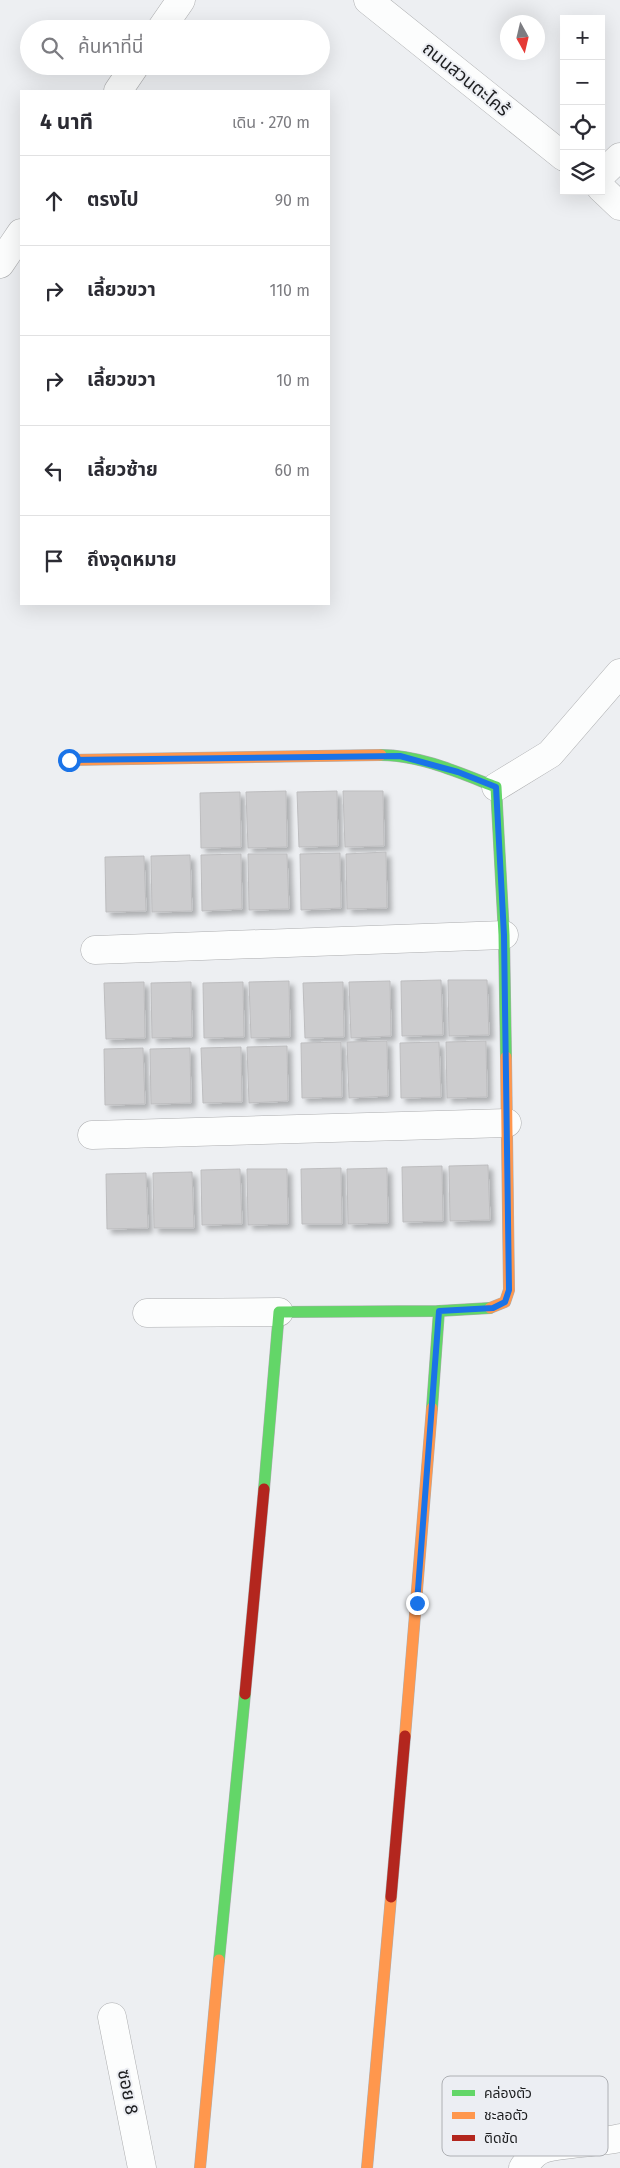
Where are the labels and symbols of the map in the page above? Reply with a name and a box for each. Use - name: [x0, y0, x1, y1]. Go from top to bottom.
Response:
- north arrow: [500, 15, 545, 60]
- street label: ถนนสวนตะไคร้: [418, 37, 514, 121]
- route start: [58, 749, 81, 772]
- route end: [406, 1592, 429, 1615]
- street label: ซอย 8: [113, 2067, 143, 2117]
- legend: [442, 2076, 608, 2156]
- text: คล่องตัว: [484, 2085, 532, 2102]
- text: ชะลอตัว: [484, 2107, 528, 2124]
- text: ติดขัด: [484, 2130, 518, 2147]

